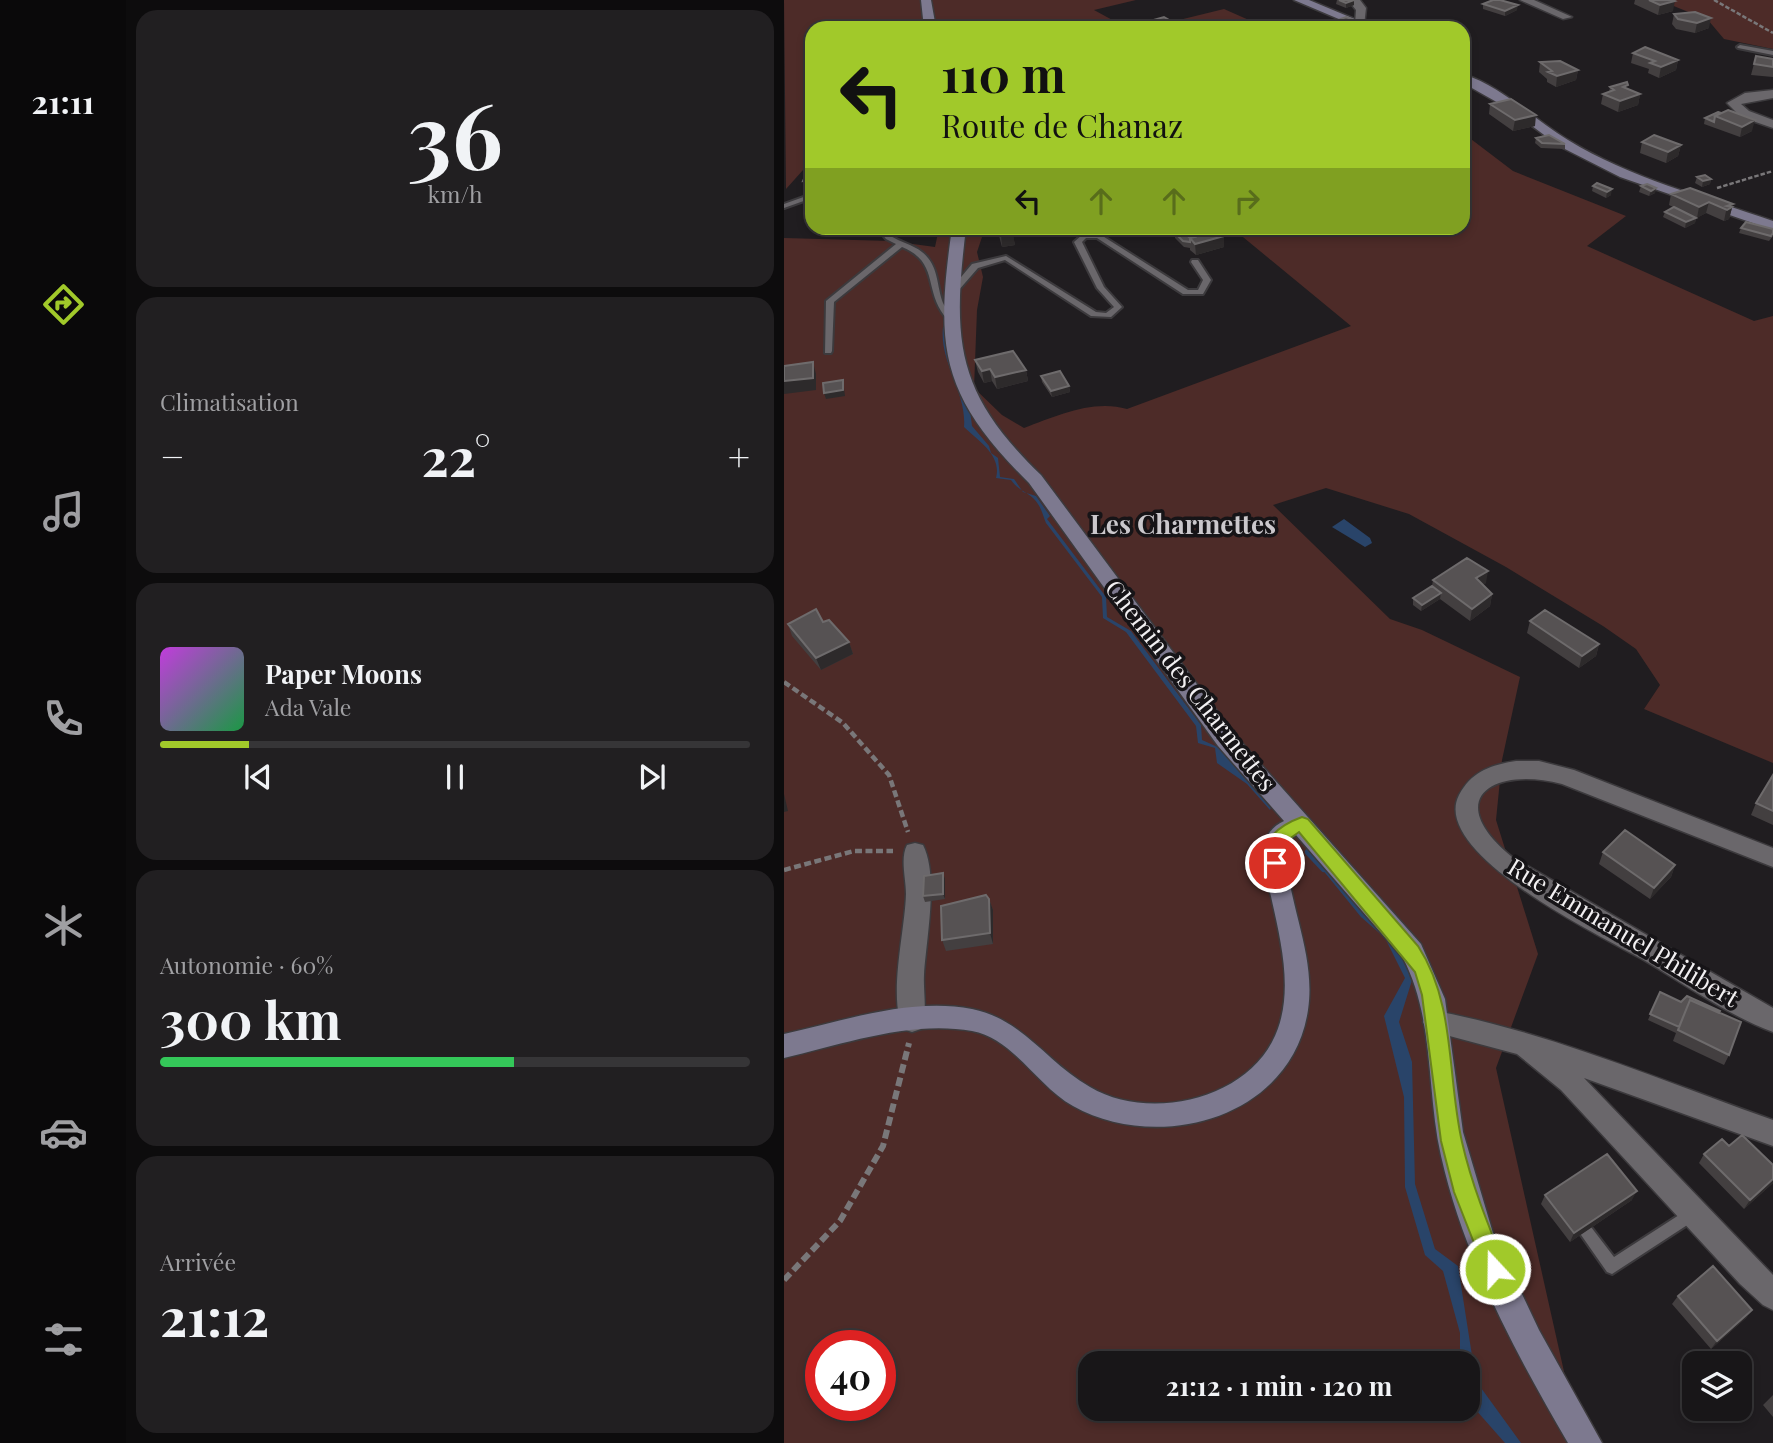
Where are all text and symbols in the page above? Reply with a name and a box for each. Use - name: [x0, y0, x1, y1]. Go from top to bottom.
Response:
- text: 110 m: [941, 40, 1066, 105]
- icon: left: [826, 49, 917, 140]
- text: 36: [407, 72, 503, 193]
- text: 21:11: [32, 79, 94, 122]
- text: Route de Chanaz: [941, 103, 1183, 146]
- text: km/h: [427, 178, 483, 209]
- icon: left: [1009, 182, 1047, 220]
- icon: ahead: [1082, 182, 1120, 220]
- icon: ahead: [1155, 182, 1193, 220]
- icon: right: [1228, 182, 1266, 220]
- icon: directions: [39, 280, 88, 329]
- text: Climatisation: [160, 386, 299, 417]
- text: 22°: [422, 421, 491, 490]
- text: −: [160, 430, 185, 481]
- text: +: [728, 430, 750, 481]
- icon: music: [39, 487, 88, 536]
- district label: Les Charmettes: [1090, 506, 1276, 541]
- street label: Chemin des Charmettes: [1099, 573, 1284, 797]
- text: Paper Moons: [265, 656, 422, 691]
- text: Ada Vale: [265, 691, 352, 722]
- icon: phone: [39, 694, 88, 743]
- icon: previous: [239, 758, 277, 796]
- icon: pause: [436, 758, 474, 796]
- icon: next: [633, 758, 671, 796]
- pin: [1245, 833, 1305, 893]
- icon: arrive: [1256, 844, 1294, 882]
- street label: Rue Emmanuel Philibert: [1503, 850, 1746, 1013]
- icon: climate: [39, 901, 88, 950]
- text: Autonomie · 60%: [160, 949, 333, 980]
- text: 300 km: [160, 984, 341, 1053]
- icon: car: [39, 1108, 88, 1157]
- position arrow: [1458, 1232, 1532, 1306]
- text: Arrivée: [160, 1246, 236, 1277]
- text: 21:12: [160, 1281, 269, 1350]
- icon: filters: [39, 1315, 88, 1364]
- speed limit sign: 40: [805, 1330, 896, 1421]
- map controls: [1682, 1351, 1752, 1421]
- button: layers: [1682, 1351, 1752, 1421]
- text: 21:12 · 1 min · 120 m: [1166, 1368, 1392, 1403]

